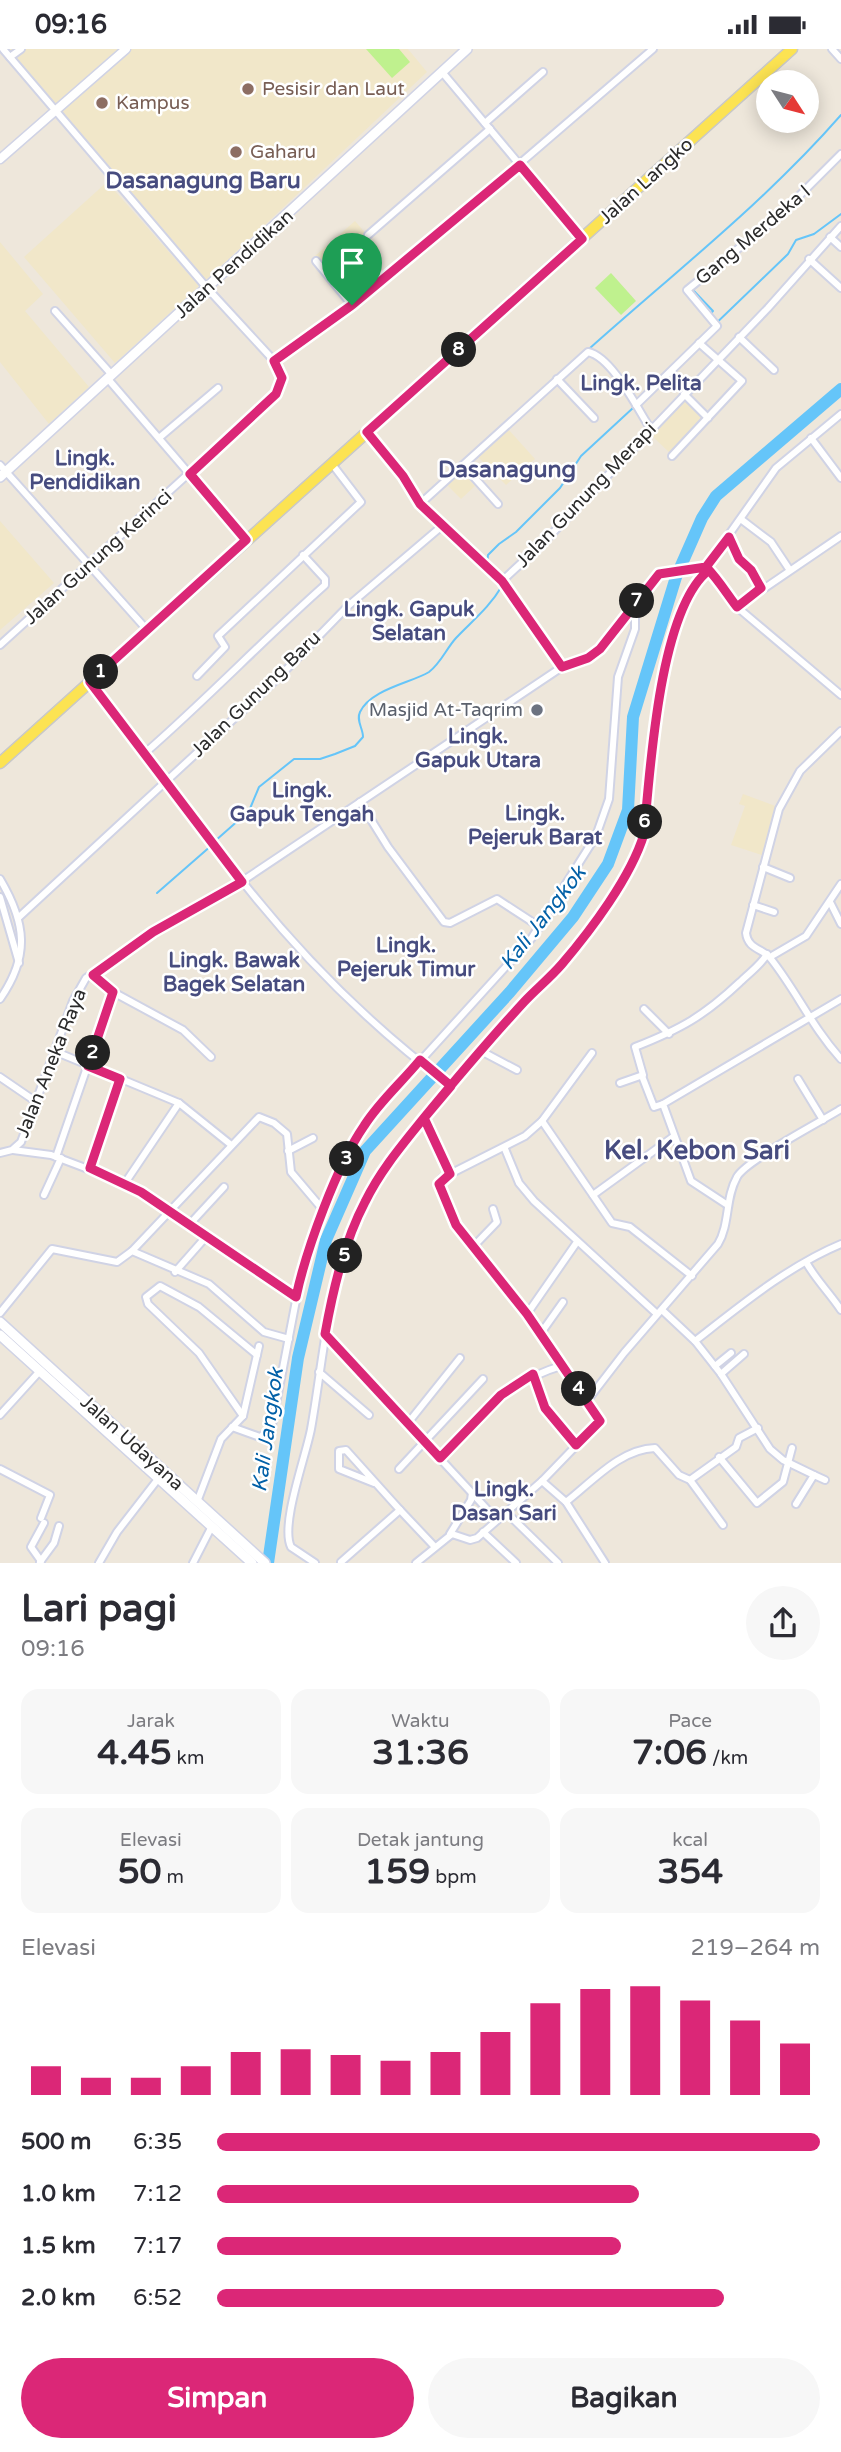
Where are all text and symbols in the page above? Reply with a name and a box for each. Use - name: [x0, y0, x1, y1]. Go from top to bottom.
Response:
- text: 09:16: [35, 9, 107, 40]
- north arrow: [756, 70, 819, 133]
- map controls: [756, 70, 819, 133]
- place label: Pesisir dan Laut: [262, 78, 405, 100]
- marker: Pesisir dan Laut: [240, 81, 256, 97]
- place label: Kampus: [116, 92, 190, 114]
- marker: Kampus: [94, 95, 110, 111]
- street label: Jalan Langko: [595, 133, 697, 229]
- place label: Gaharu: [250, 141, 316, 163]
- marker: Gaharu: [228, 144, 244, 160]
- district label: Dasanagung Baru: [105, 167, 301, 195]
- street label: Gang Merdeka I: [691, 181, 815, 289]
- street label: Jalan Pendidikan: [170, 205, 298, 323]
- pin: [322, 233, 382, 305]
- icon: arrive: [333, 244, 371, 282]
- pin: 8: [442, 333, 476, 367]
- text: 8: [453, 338, 464, 360]
- district label: Lingk. Pelita: [580, 371, 702, 396]
- street label: Jalan Gunung Merapi: [511, 418, 661, 572]
- district label: Lingk. Pendidikan: [29, 446, 141, 495]
- district label: Dasanagung: [438, 456, 576, 484]
- street label: Jalan Gunung Kerinci: [20, 485, 176, 629]
- pin: 7: [620, 583, 654, 619]
- text: 7: [631, 589, 642, 611]
- district label: Lingk. Gapuk Selatan: [344, 597, 475, 646]
- street label: Jalan Gunung Baru: [187, 626, 325, 762]
- pin: 1: [84, 655, 119, 689]
- text: 1: [95, 660, 106, 682]
- place label: Masjid At-Taqrim: [369, 699, 523, 721]
- marker: Masjid At-Taqrim: [529, 702, 545, 718]
- district label: Lingk. Gapuk Utara: [415, 724, 541, 773]
- district label: Lingk. Gapuk Tengah: [230, 778, 374, 827]
- district label: Lingk. Pejeruk Barat: [468, 801, 602, 850]
- pin: 6: [628, 805, 662, 839]
- text: 6: [639, 810, 650, 832]
- water label: Kali Jangkok: [495, 860, 592, 975]
- district label: Lingk. Pejeruk Timur: [337, 933, 476, 982]
- district label: Lingk. Bawak Bagek Selatan: [163, 948, 305, 997]
- street label: Jalan Aneka Raya: [11, 985, 91, 1141]
- pin: 2: [76, 1035, 110, 1070]
- text: 2: [87, 1041, 98, 1063]
- district label: Kel. Kebon Sari: [604, 1135, 790, 1166]
- pin: 3: [330, 1141, 364, 1177]
- text: 3: [341, 1147, 352, 1169]
- pin: 5: [328, 1239, 362, 1273]
- text: 5: [339, 1244, 350, 1266]
- water label: Kali Jangkok: [247, 1365, 289, 1494]
- pin: 4: [562, 1371, 596, 1407]
- text: 4: [573, 1377, 584, 1399]
- street label: Jalan Udayana: [76, 1391, 188, 1495]
- district label: Lingk. Dasan Sari: [451, 1477, 557, 1526]
- text: Lari pagi: [21, 1586, 177, 1632]
- button: share: [746, 1586, 820, 1660]
- text: 09:16: [21, 1635, 85, 1663]
- text: Jarak: [127, 1710, 175, 1732]
- text: Waktu: [391, 1710, 450, 1732]
- text: Pace: [668, 1710, 712, 1732]
- text: 4.45: [97, 1732, 172, 1774]
- text: 31:36: [372, 1732, 469, 1774]
- text: 7:06: [632, 1732, 707, 1774]
- text: km: [172, 1747, 204, 1769]
- text: /km: [707, 1747, 748, 1769]
- text: Elevasi: [120, 1829, 182, 1851]
- text: Detak jantung: [357, 1829, 484, 1851]
- text: kcal: [672, 1829, 708, 1851]
- text: 50: [118, 1851, 162, 1893]
- text: 159: [364, 1851, 430, 1893]
- text: 354: [657, 1851, 723, 1893]
- text: m: [162, 1866, 184, 1888]
- text: bpm: [430, 1866, 477, 1888]
- text: Elevasi: [21, 1934, 96, 1962]
- text: 219–264 m: [691, 1934, 820, 1962]
- text: 500 m: [21, 2128, 91, 2156]
- text: 6:35: [133, 2128, 182, 2156]
- text: 1.0 km: [21, 2180, 96, 2208]
- text: 7:12: [133, 2180, 182, 2208]
- text: 1.5 km: [21, 2232, 96, 2260]
- text: 7:17: [133, 2232, 182, 2260]
- text: 2.0 km: [21, 2284, 96, 2312]
- text: 6:52: [133, 2284, 182, 2312]
- button: Simpan: [21, 2358, 414, 2438]
- button: Bagikan: [428, 2358, 820, 2438]

